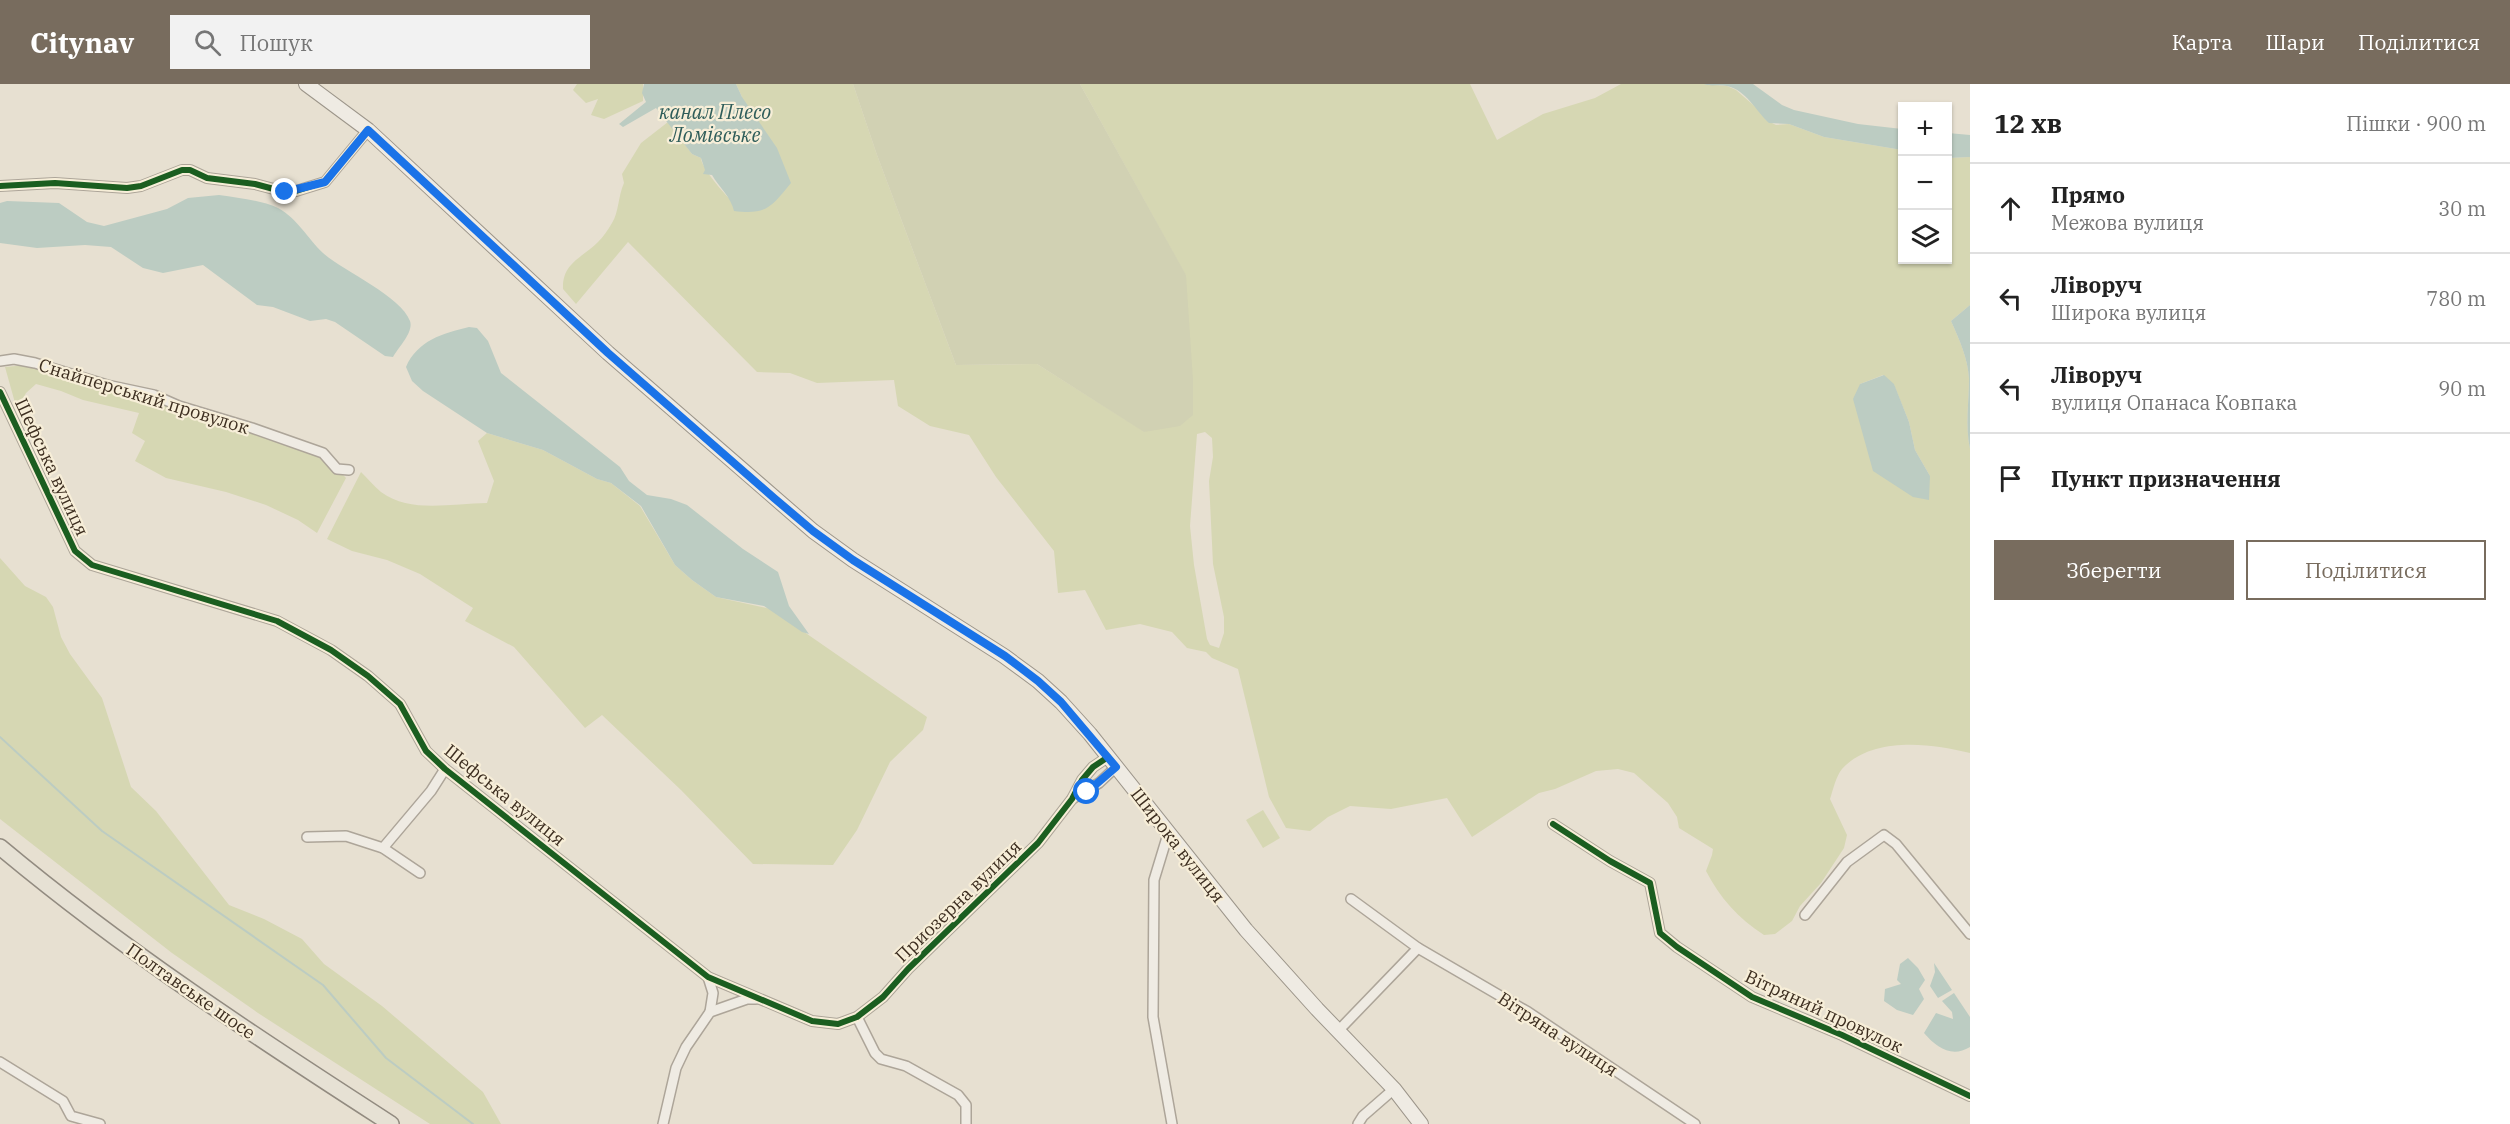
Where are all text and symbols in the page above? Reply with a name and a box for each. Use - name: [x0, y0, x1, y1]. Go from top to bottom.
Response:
- search box: [170, 15, 590, 69]
- text: Citynav: [30, 24, 134, 61]
- icon: search: [191, 26, 224, 59]
- text: Пошук: [239, 28, 313, 57]
- text: Карта: [2172, 28, 2233, 56]
- text: Шари: [2266, 28, 2325, 56]
- text: Поділитися: [2358, 28, 2480, 56]
- water label: канал Плесо Ломівське: [659, 98, 771, 148]
- map controls: [1898, 102, 1952, 264]
- button: +: [1898, 102, 1952, 156]
- text: 12 хв: [1994, 106, 2062, 140]
- text: Пішки · 900 m: [2346, 110, 2486, 137]
- button: −: [1898, 156, 1952, 210]
- route end: [271, 178, 297, 204]
- text: Прямо: [2051, 180, 2125, 209]
- icon: ahead: [1994, 192, 2027, 225]
- text: 30 m: [2438, 195, 2486, 222]
- text: Межова вулиця: [2051, 209, 2204, 236]
- button: layers: [1898, 210, 1952, 264]
- text: Ліворуч: [2051, 270, 2142, 299]
- icon: left: [1994, 282, 2027, 315]
- text: 780 m: [2426, 285, 2486, 312]
- text: Широка вулиця: [2051, 299, 2206, 326]
- street label: Снайперський провулок: [36, 353, 253, 439]
- text: Ліворуч: [2051, 360, 2142, 389]
- icon: left: [1994, 372, 2027, 405]
- text: 90 m: [2438, 375, 2486, 402]
- text: вулиця Опанаса Ковпака: [2051, 389, 2297, 416]
- street label: Шефська вулиця: [10, 394, 94, 540]
- icon: arrive: [1994, 462, 2027, 495]
- text: Пункт призначення: [2051, 464, 2281, 493]
- button: Зберегти: [1994, 540, 2234, 600]
- button: Поділитися: [2246, 540, 2486, 600]
- street label: Шефська вулиця: [440, 739, 570, 851]
- route start: [1073, 778, 1099, 804]
- street label: Широка вулиця: [1126, 783, 1230, 907]
- street label: Приозерна вулиця: [890, 835, 1026, 967]
- street label: Полтавське шосе: [122, 938, 260, 1044]
- street label: Вітряний провулок: [1741, 964, 1907, 1058]
- street label: Вітряна вулиця: [1494, 987, 1622, 1081]

